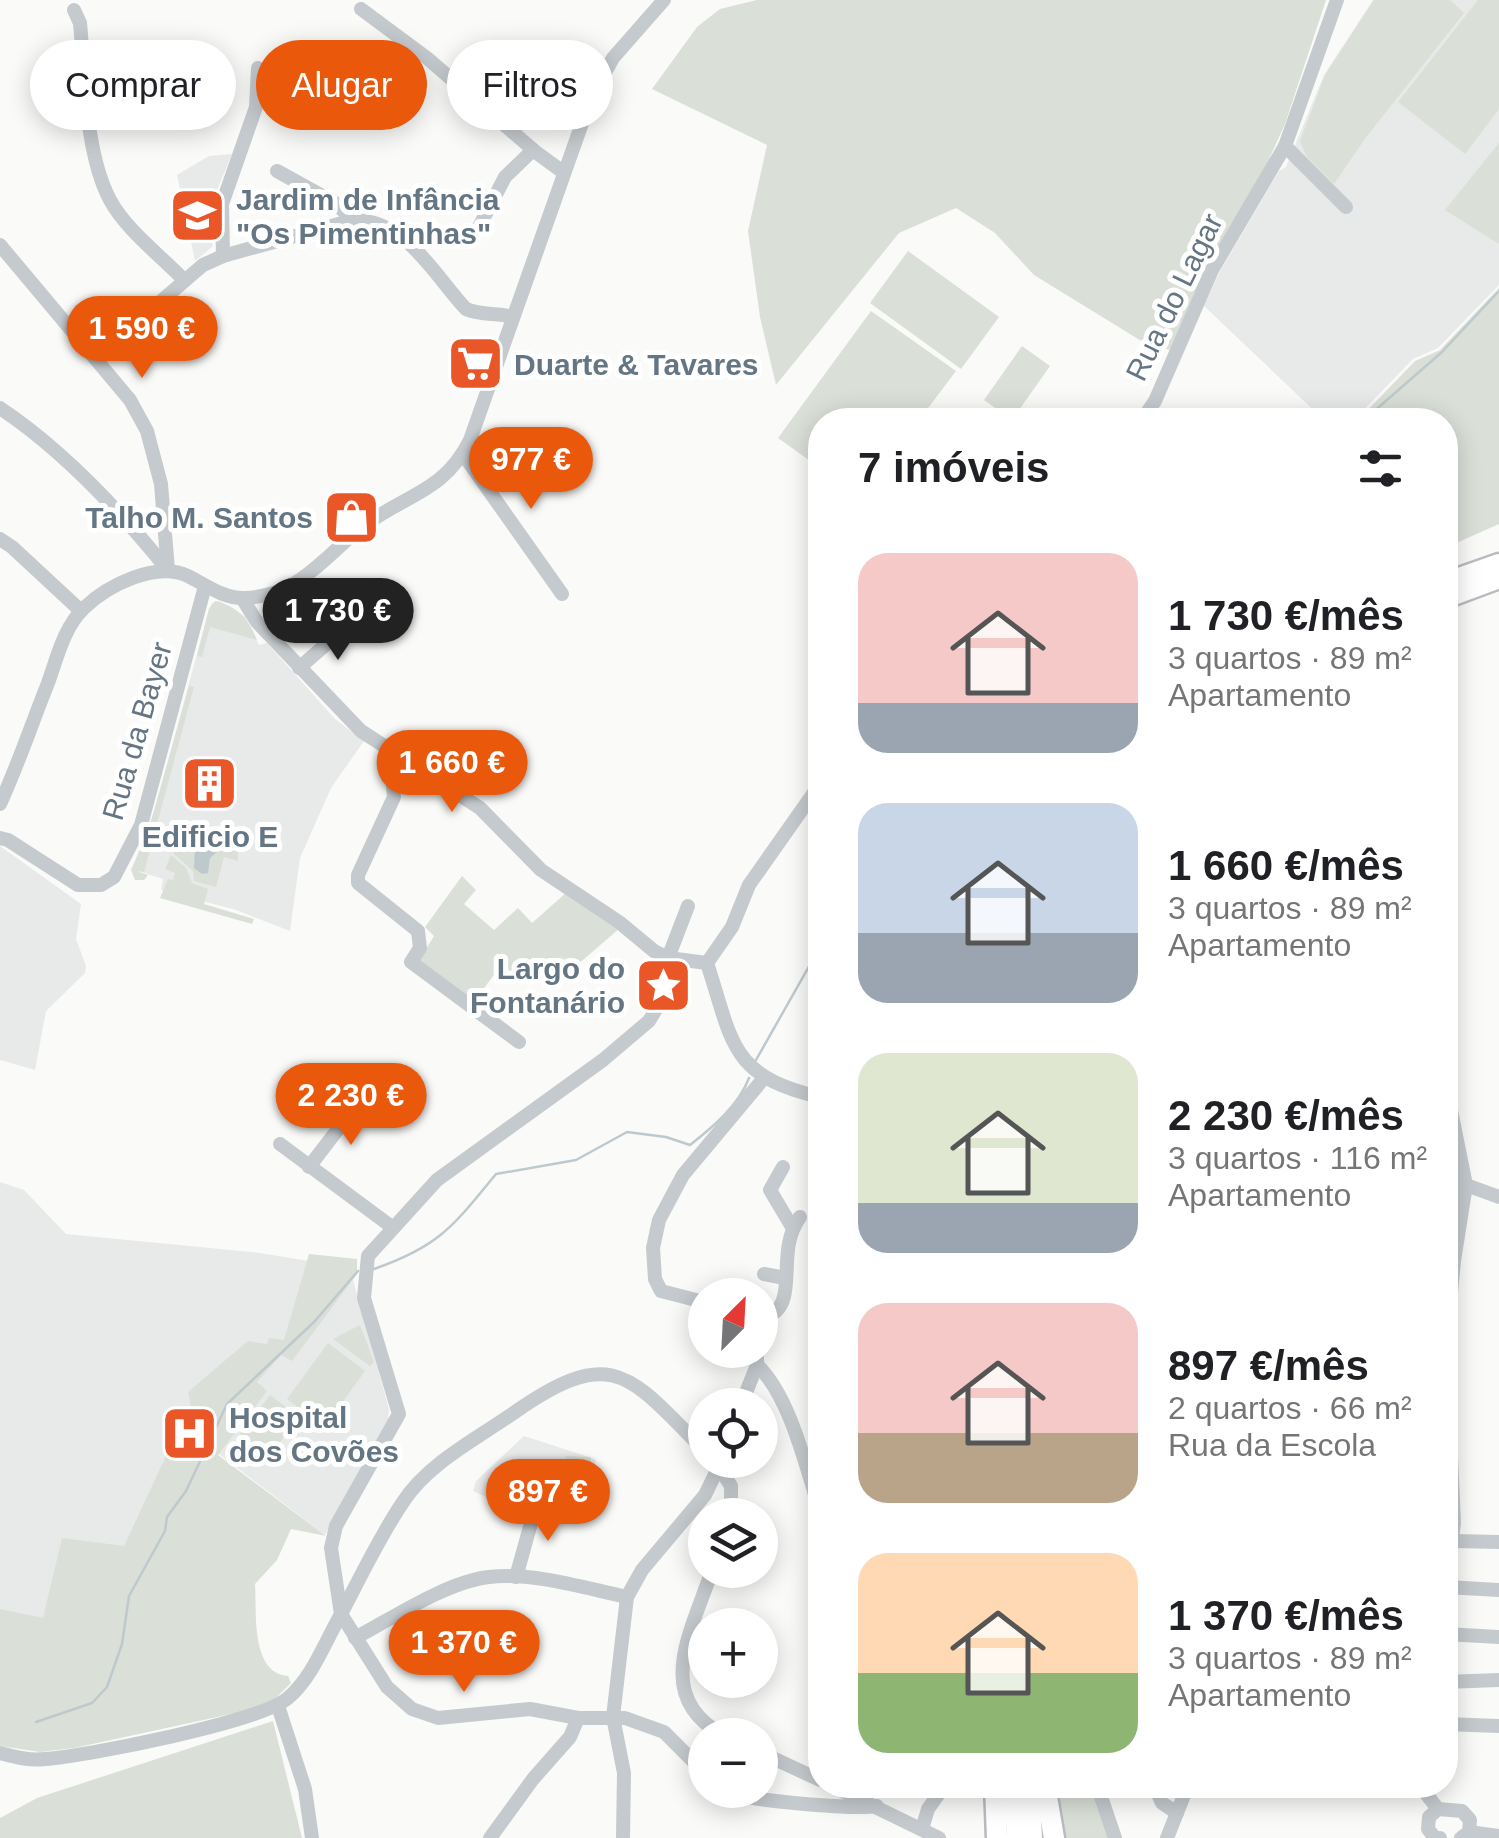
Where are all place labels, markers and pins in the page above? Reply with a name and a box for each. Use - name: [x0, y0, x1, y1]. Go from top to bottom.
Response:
- place label: Jardim de Infância "Os Pimentinhas": [236, 183, 500, 250]
- school or university icon: Jardim de Infância "Os Pimentinhas": [167, 186, 227, 246]
- pin: 1 590 €: [50, 296, 234, 381]
- supermarket icon: Duarte & Tavares: [445, 334, 505, 394]
- place label: Duarte & Tavares: [514, 348, 759, 381]
- pin: 977 €: [461, 427, 601, 512]
- shop icon: Talho M. Santos: [322, 487, 382, 547]
- place label: Talho M. Santos: [85, 501, 313, 534]
- pin: 1 730 €: [246, 578, 430, 663]
- pin: 1 660 €: [360, 730, 544, 815]
- building icon: Edificio E: [180, 754, 240, 814]
- place label: Edificio E: [142, 820, 278, 853]
- place label: Largo do Fontanário: [470, 952, 625, 1019]
- place icon: Largo do Fontanário: [634, 955, 694, 1015]
- pin: 2 230 €: [259, 1063, 443, 1148]
- place label: Hospital dos Covões: [229, 1401, 399, 1468]
- hospital icon: Hospital dos Covões: [160, 1404, 220, 1464]
- pin: 897 €: [478, 1459, 618, 1544]
- pin: 1 370 €: [372, 1610, 556, 1695]

